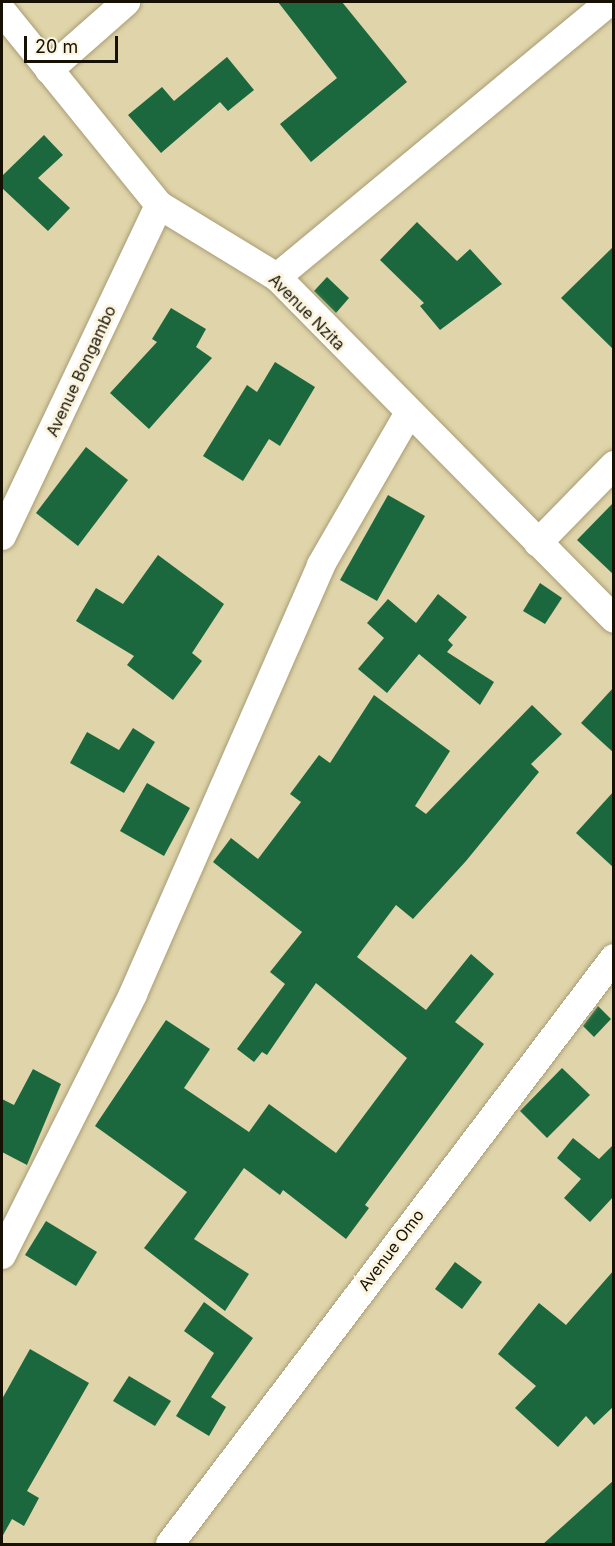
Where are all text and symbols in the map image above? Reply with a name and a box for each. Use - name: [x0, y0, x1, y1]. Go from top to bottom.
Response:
- scale bar: [27, 24, 122, 62]
- text: 20 m: [35, 36, 78, 57]
- street label: Avenue Nzita: [265, 270, 349, 354]
- street label: Avenue Bongambo: [42, 302, 120, 440]
- street label: Avenue Omo: [354, 1206, 428, 1294]

